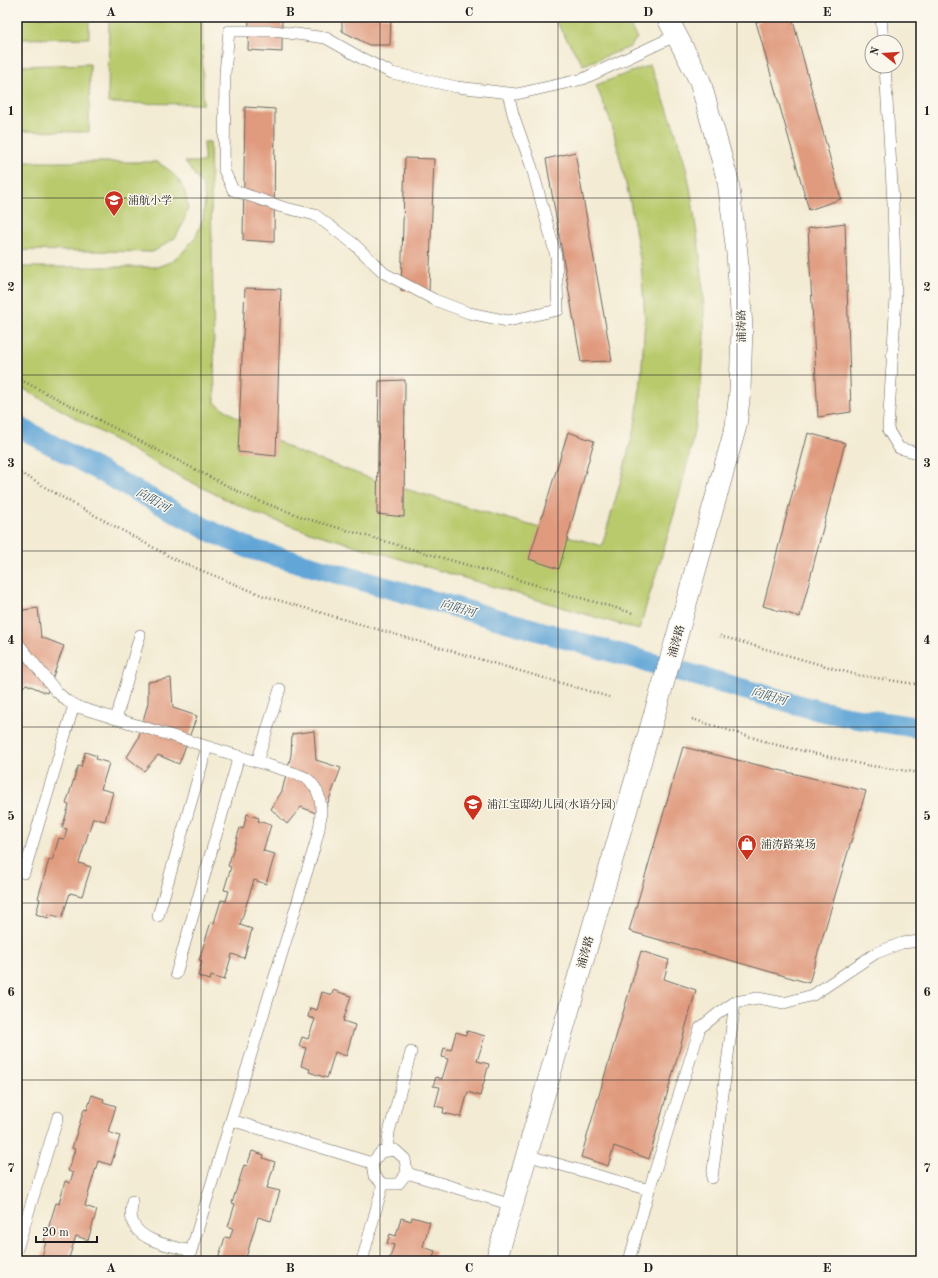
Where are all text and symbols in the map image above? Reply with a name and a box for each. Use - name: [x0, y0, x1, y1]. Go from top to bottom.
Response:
- text: A: [106, 6, 116, 19]
- text: B: [285, 6, 295, 19]
- text: C: [465, 6, 473, 19]
- text: D: [643, 6, 653, 19]
- text: E: [823, 6, 832, 19]
- north arrow: [864, 34, 904, 74]
- text: N: [869, 45, 883, 57]
- text: 1: [7, 105, 15, 118]
- text: 1: [923, 105, 931, 118]
- school or university icon: 浦航小学: [103, 189, 125, 217]
- place label: 浦航小学: [128, 194, 172, 207]
- text: 2: [7, 281, 15, 294]
- text: 2: [923, 281, 931, 294]
- street label: 浦涛路: [735, 309, 748, 343]
- text: 3: [7, 457, 15, 470]
- text: 3: [923, 457, 931, 470]
- water label: 向阳河: [134, 485, 174, 516]
- water label: 向阳河: [439, 596, 479, 620]
- street label: 浦涛路: [666, 623, 687, 659]
- text: 4: [7, 634, 15, 647]
- text: 4: [923, 634, 931, 647]
- water label: 向阳河: [750, 684, 790, 708]
- school or university icon: 浦江宝邸幼儿园(水语分园): [462, 793, 484, 821]
- place label: 浦江宝邸幼儿园(水语分园): [487, 798, 616, 811]
- text: 5: [7, 810, 15, 823]
- text: 5: [923, 810, 931, 823]
- shop icon: 浦涛路菜场: [736, 833, 758, 861]
- place label: 浦涛路菜场: [761, 838, 816, 851]
- street label: 浦涛路: [575, 934, 596, 970]
- text: 6: [7, 986, 15, 999]
- text: 6: [923, 986, 931, 999]
- text: 7: [7, 1162, 15, 1175]
- text: 7: [923, 1162, 931, 1175]
- scale bar: [36, 1218, 97, 1244]
- text: 20 m: [42, 1227, 69, 1239]
- text: A: [106, 1262, 116, 1275]
- text: B: [285, 1262, 295, 1275]
- text: C: [465, 1262, 473, 1275]
- text: D: [643, 1262, 653, 1275]
- text: E: [823, 1262, 832, 1275]

